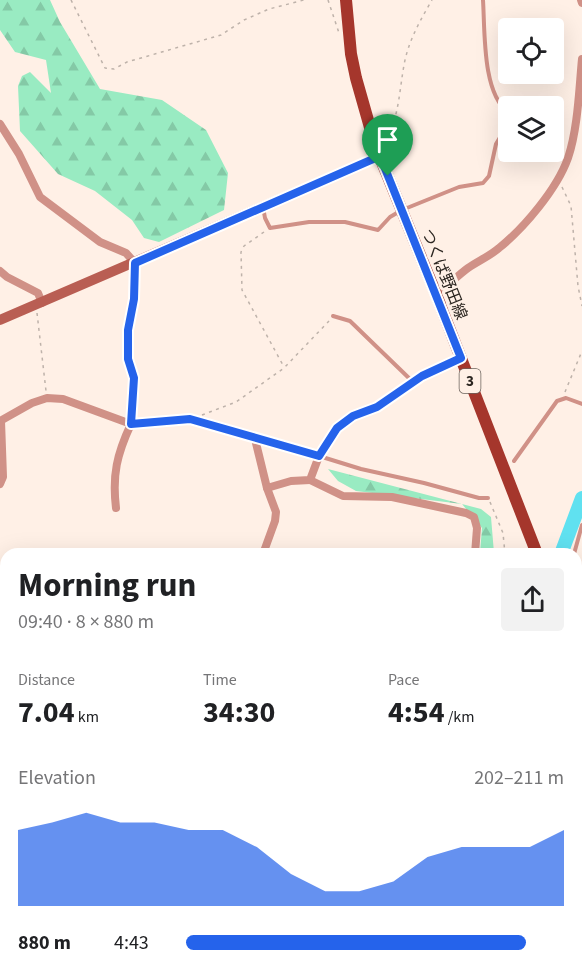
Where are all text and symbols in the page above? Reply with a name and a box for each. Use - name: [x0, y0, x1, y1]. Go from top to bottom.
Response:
- map controls: [498, 18, 564, 162]
- button: locate: [498, 18, 564, 84]
- button: layers: [498, 96, 564, 162]
- pin: [362, 114, 413, 176]
- icon: arrive: [371, 123, 404, 156]
- street label: つくば野田線: [416, 226, 472, 323]
- road number: 3: [460, 369, 480, 393]
- text: Morning run: [18, 562, 196, 609]
- button: share: [501, 568, 564, 631]
- text: 09:40 · 8 × 880 m: [18, 608, 154, 636]
- text: Distance: [18, 669, 75, 691]
- text: Time: [203, 669, 237, 691]
- text: Pace: [388, 669, 419, 691]
- text: 7.04: [18, 691, 75, 734]
- text: 34:30: [203, 691, 275, 734]
- text: 4:54: [388, 691, 445, 734]
- text: km: [75, 706, 99, 728]
- text: /km: [445, 706, 475, 728]
- text: Elevation: [18, 764, 96, 792]
- text: 202–211 m: [474, 764, 564, 792]
- text: 880 m: [18, 929, 71, 957]
- text: 4:43: [114, 929, 149, 957]

